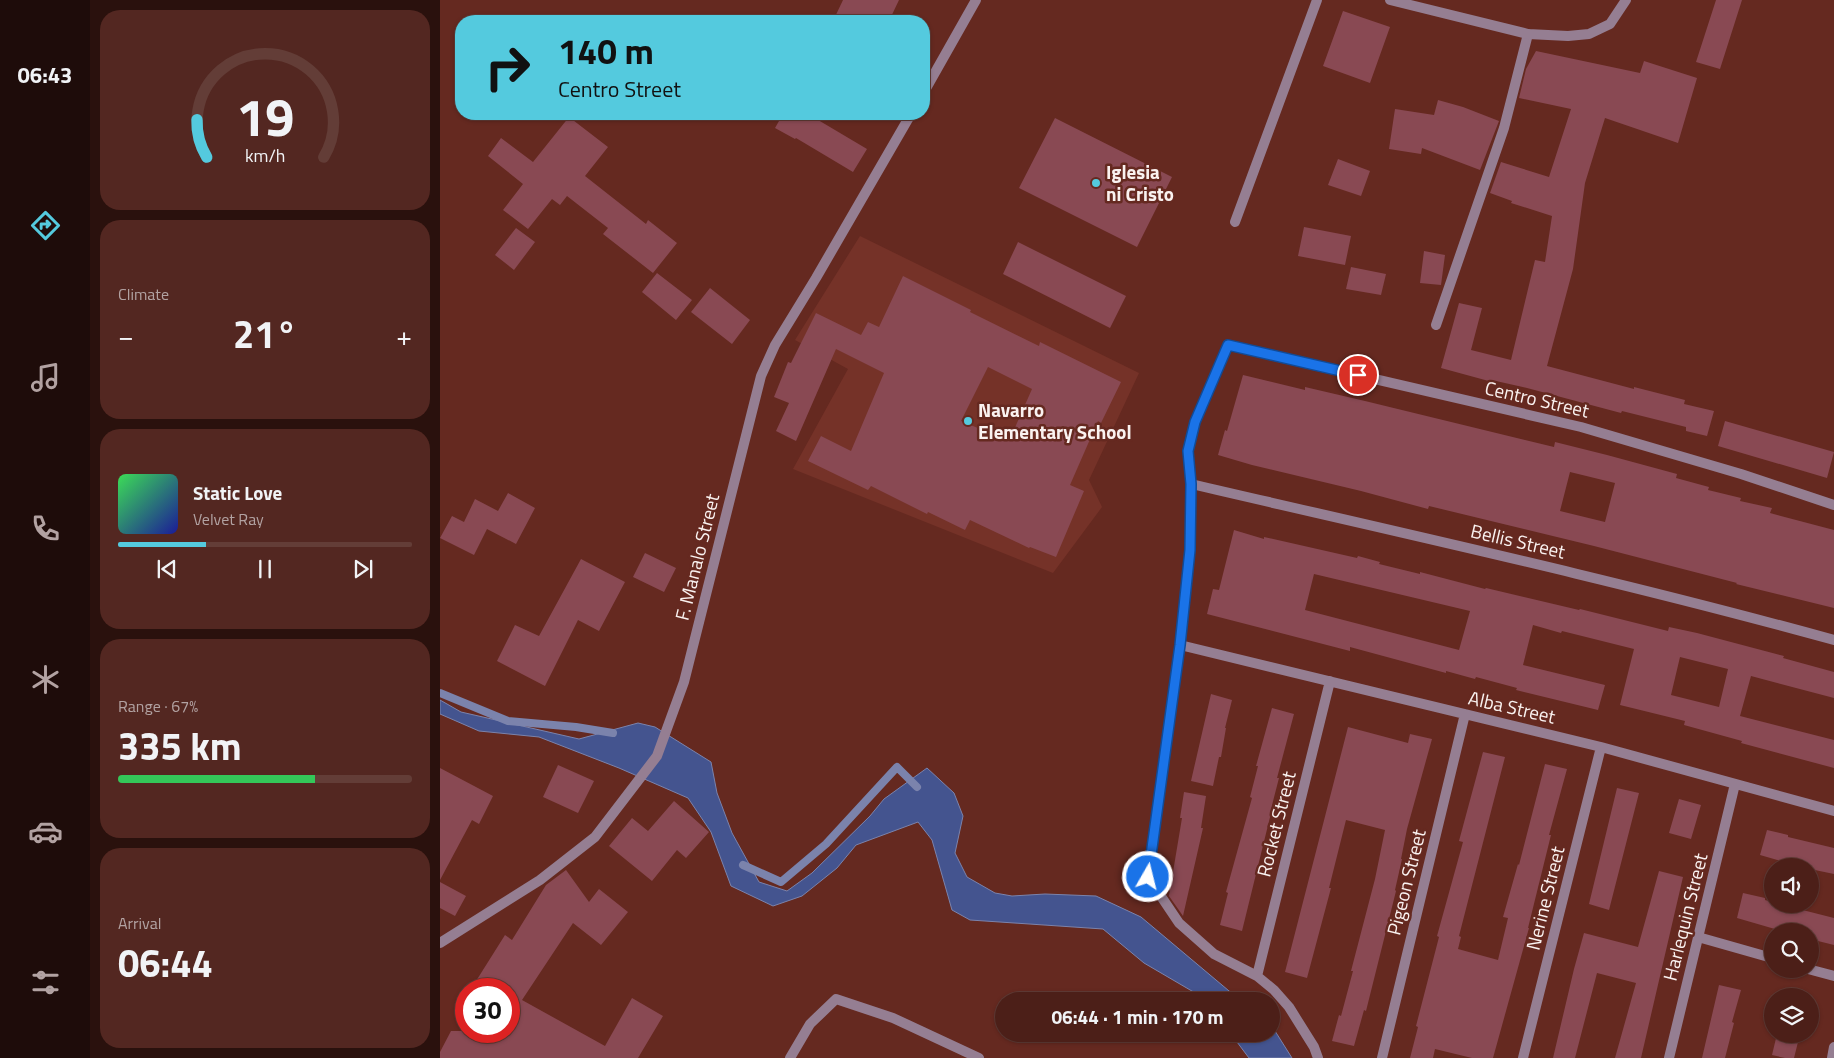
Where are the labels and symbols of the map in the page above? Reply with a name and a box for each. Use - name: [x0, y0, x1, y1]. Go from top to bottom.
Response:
- place label: Iglesia ni Cristo: [1106, 157, 1174, 208]
- marker: Iglesia ni Cristo: [1090, 177, 1102, 189]
- pin: [1337, 354, 1379, 396]
- street label: Centro Street: [1482, 372, 1592, 425]
- place label: Navarro Elementary School: [978, 395, 1132, 446]
- marker: Navarro Elementary School: [962, 415, 974, 427]
- street label: F. Manalo Street: [667, 490, 726, 623]
- street label: Bellis Street: [1468, 516, 1569, 566]
- street label: Alba Street: [1466, 682, 1559, 731]
- street label: Rocket Street: [1248, 768, 1303, 880]
- street label: Pigeon Street: [1378, 826, 1433, 938]
- street label: Nerine Street: [1518, 843, 1571, 953]
- position arrow: [1121, 850, 1173, 902]
- street label: Harlequin Street: [1655, 850, 1714, 984]
- speed limit sign: 30: [455, 978, 520, 1043]

